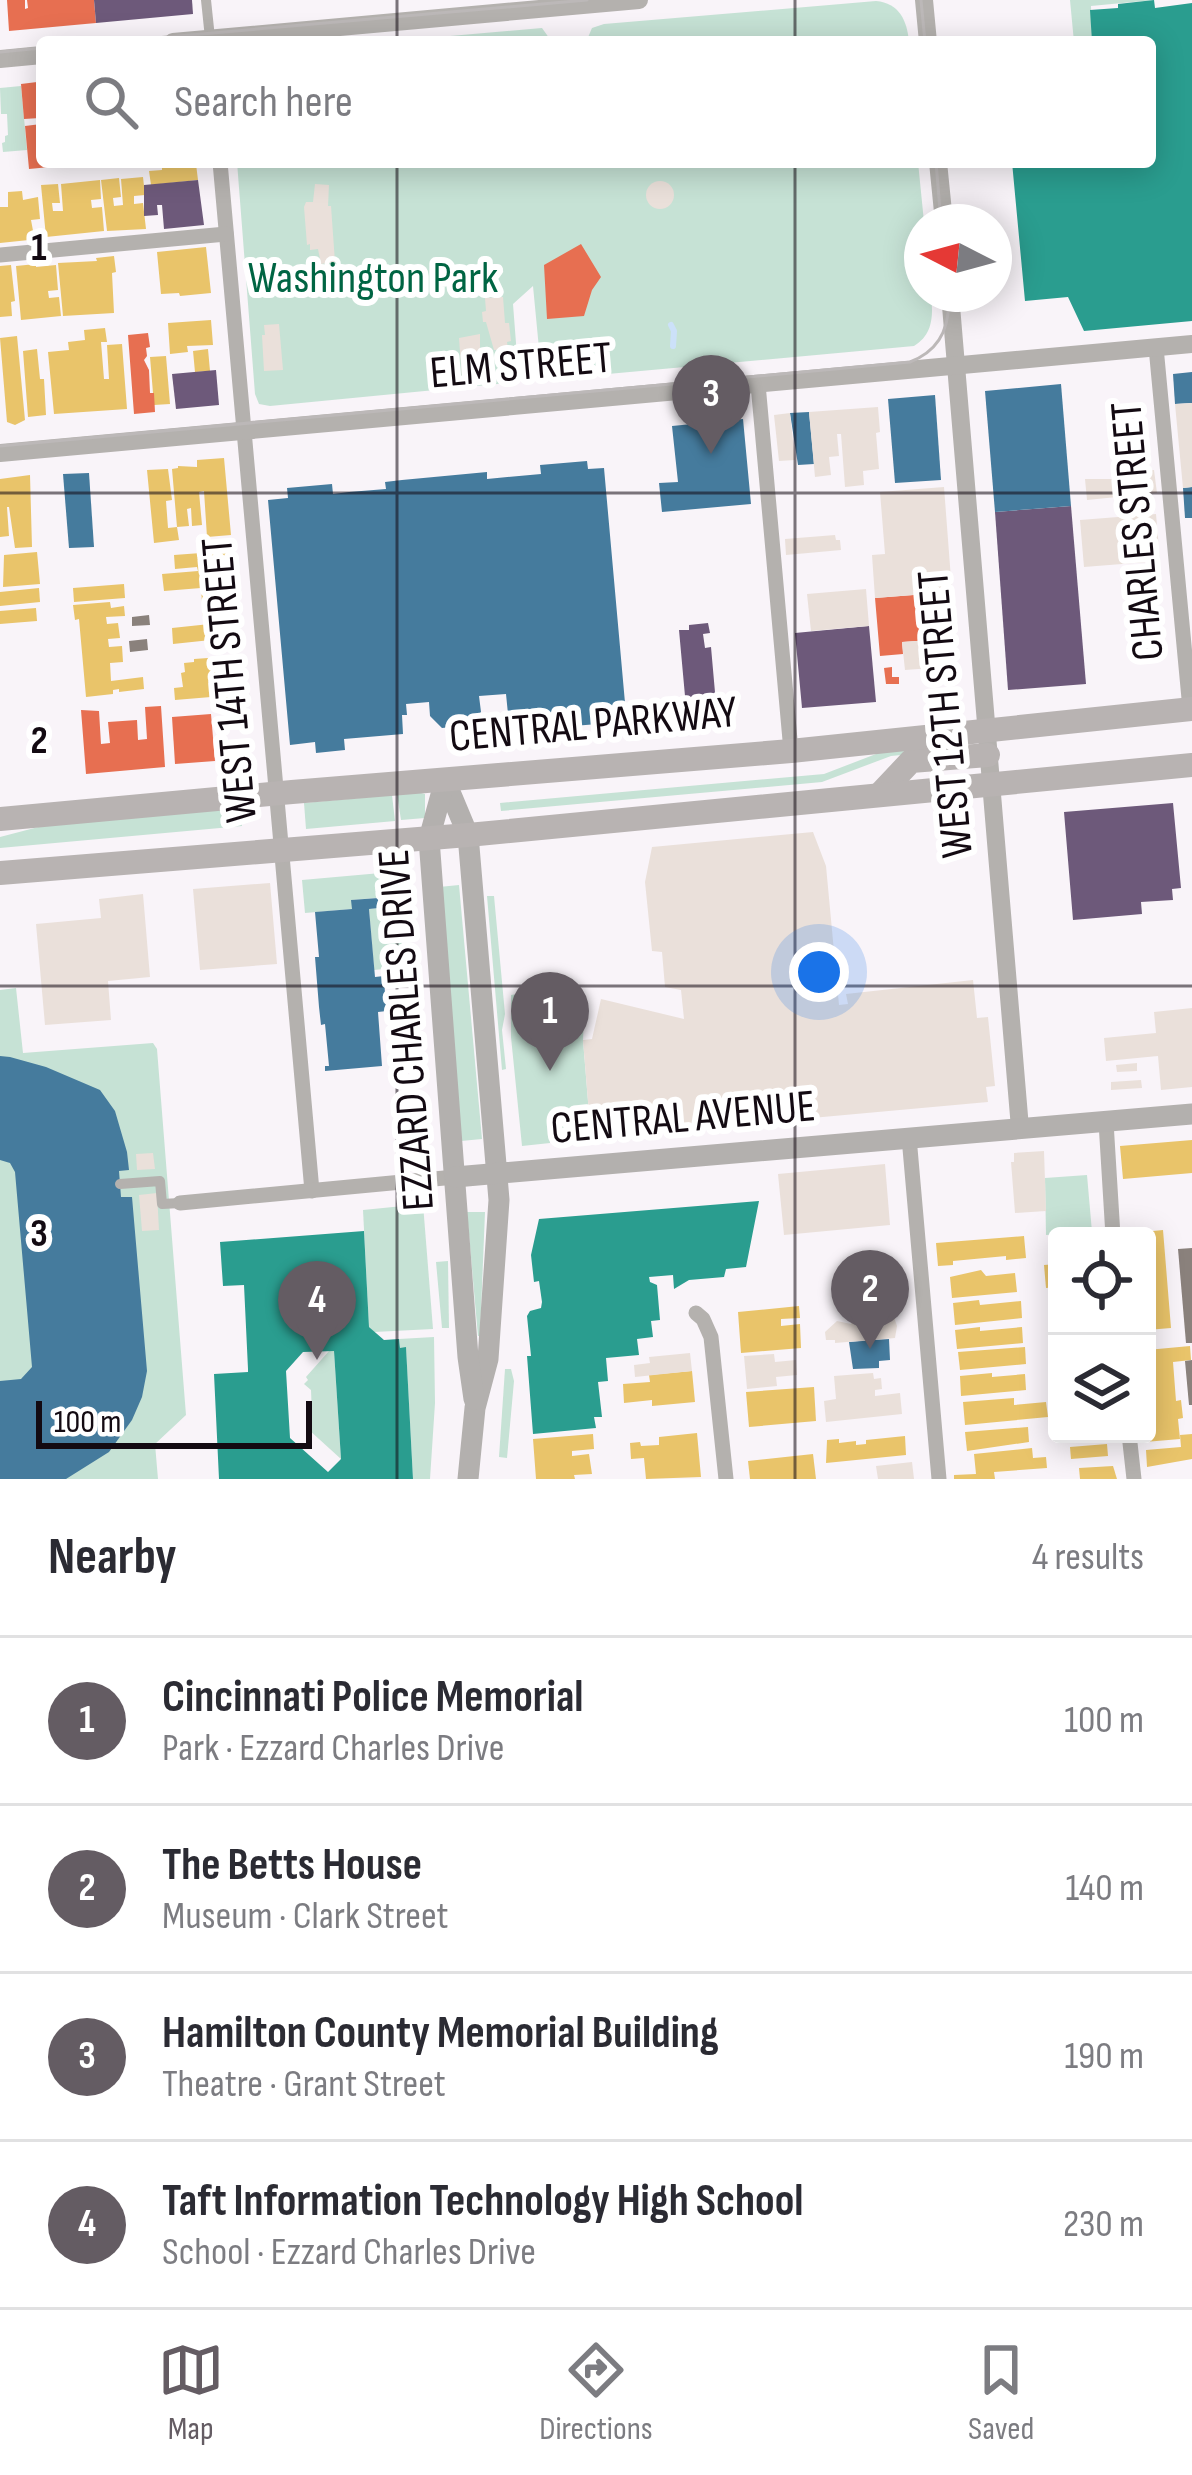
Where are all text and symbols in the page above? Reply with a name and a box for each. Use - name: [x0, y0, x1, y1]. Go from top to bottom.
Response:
- search box: [36, 36, 1156, 168]
- icon: search: [78, 69, 144, 135]
- text: Search here: [174, 75, 353, 130]
- north arrow: [904, 204, 1012, 312]
- text: 1: [31, 225, 47, 272]
- park label: Washington Park: [248, 251, 498, 306]
- street label: ELM STREET: [428, 331, 614, 401]
- pin: 3: [672, 355, 750, 454]
- street label: CHARLES STREET: [1099, 399, 1177, 663]
- street label: WEST 14TH STREET: [190, 535, 270, 825]
- street label: WEST 12TH STREET: [906, 568, 986, 860]
- street label: CENTRAL PARKWAY: [447, 685, 739, 765]
- text: 2: [30, 718, 48, 765]
- street label: EZZARD CHARLES DRIVE: [367, 847, 447, 1213]
- your location: [789, 942, 849, 1002]
- pin: 1: [511, 972, 589, 1071]
- street label: CENTRAL AVENUE: [548, 1079, 818, 1157]
- text: 3: [30, 1211, 48, 1258]
- map controls: [1048, 1227, 1156, 1443]
- button: locate: [1048, 1227, 1156, 1335]
- pin: 2: [831, 1250, 909, 1349]
- pin: 4: [278, 1261, 356, 1360]
- button: layers: [1048, 1335, 1156, 1443]
- scale bar: [36, 1395, 312, 1448]
- text: 100 m: [54, 1402, 121, 1442]
- text: Nearby: [48, 1527, 177, 1588]
- text: 4 results: [1032, 1534, 1144, 1581]
- text: Cincinnati Police Memorial: [162, 1670, 583, 1725]
- text: 1: [79, 1697, 95, 1744]
- text: 100 m: [1064, 1697, 1144, 1744]
- text: Park · Ezzard Charles Drive: [162, 1725, 504, 1772]
- text: The Betts House: [162, 1838, 422, 1893]
- text: 2: [78, 1865, 96, 1912]
- text: 140 m: [1065, 1865, 1144, 1912]
- text: Museum · Clark Street: [162, 1893, 448, 1940]
- text: Hamilton County Memorial Building: [162, 2006, 719, 2061]
- text: 3: [78, 2033, 96, 2080]
- text: 190 m: [1064, 2033, 1144, 2080]
- text: Theatre · Grant Street: [162, 2061, 446, 2108]
- text: Taft Information Technology High School: [162, 2174, 803, 2229]
- text: 4: [78, 2201, 96, 2248]
- text: 230 m: [1063, 2201, 1144, 2248]
- text: School · Ezzard Charles Drive: [162, 2229, 536, 2276]
- tab: Map: [158, 2337, 224, 2449]
- tab: Directions: [539, 2337, 653, 2449]
- tab: Saved: [968, 2337, 1034, 2449]

